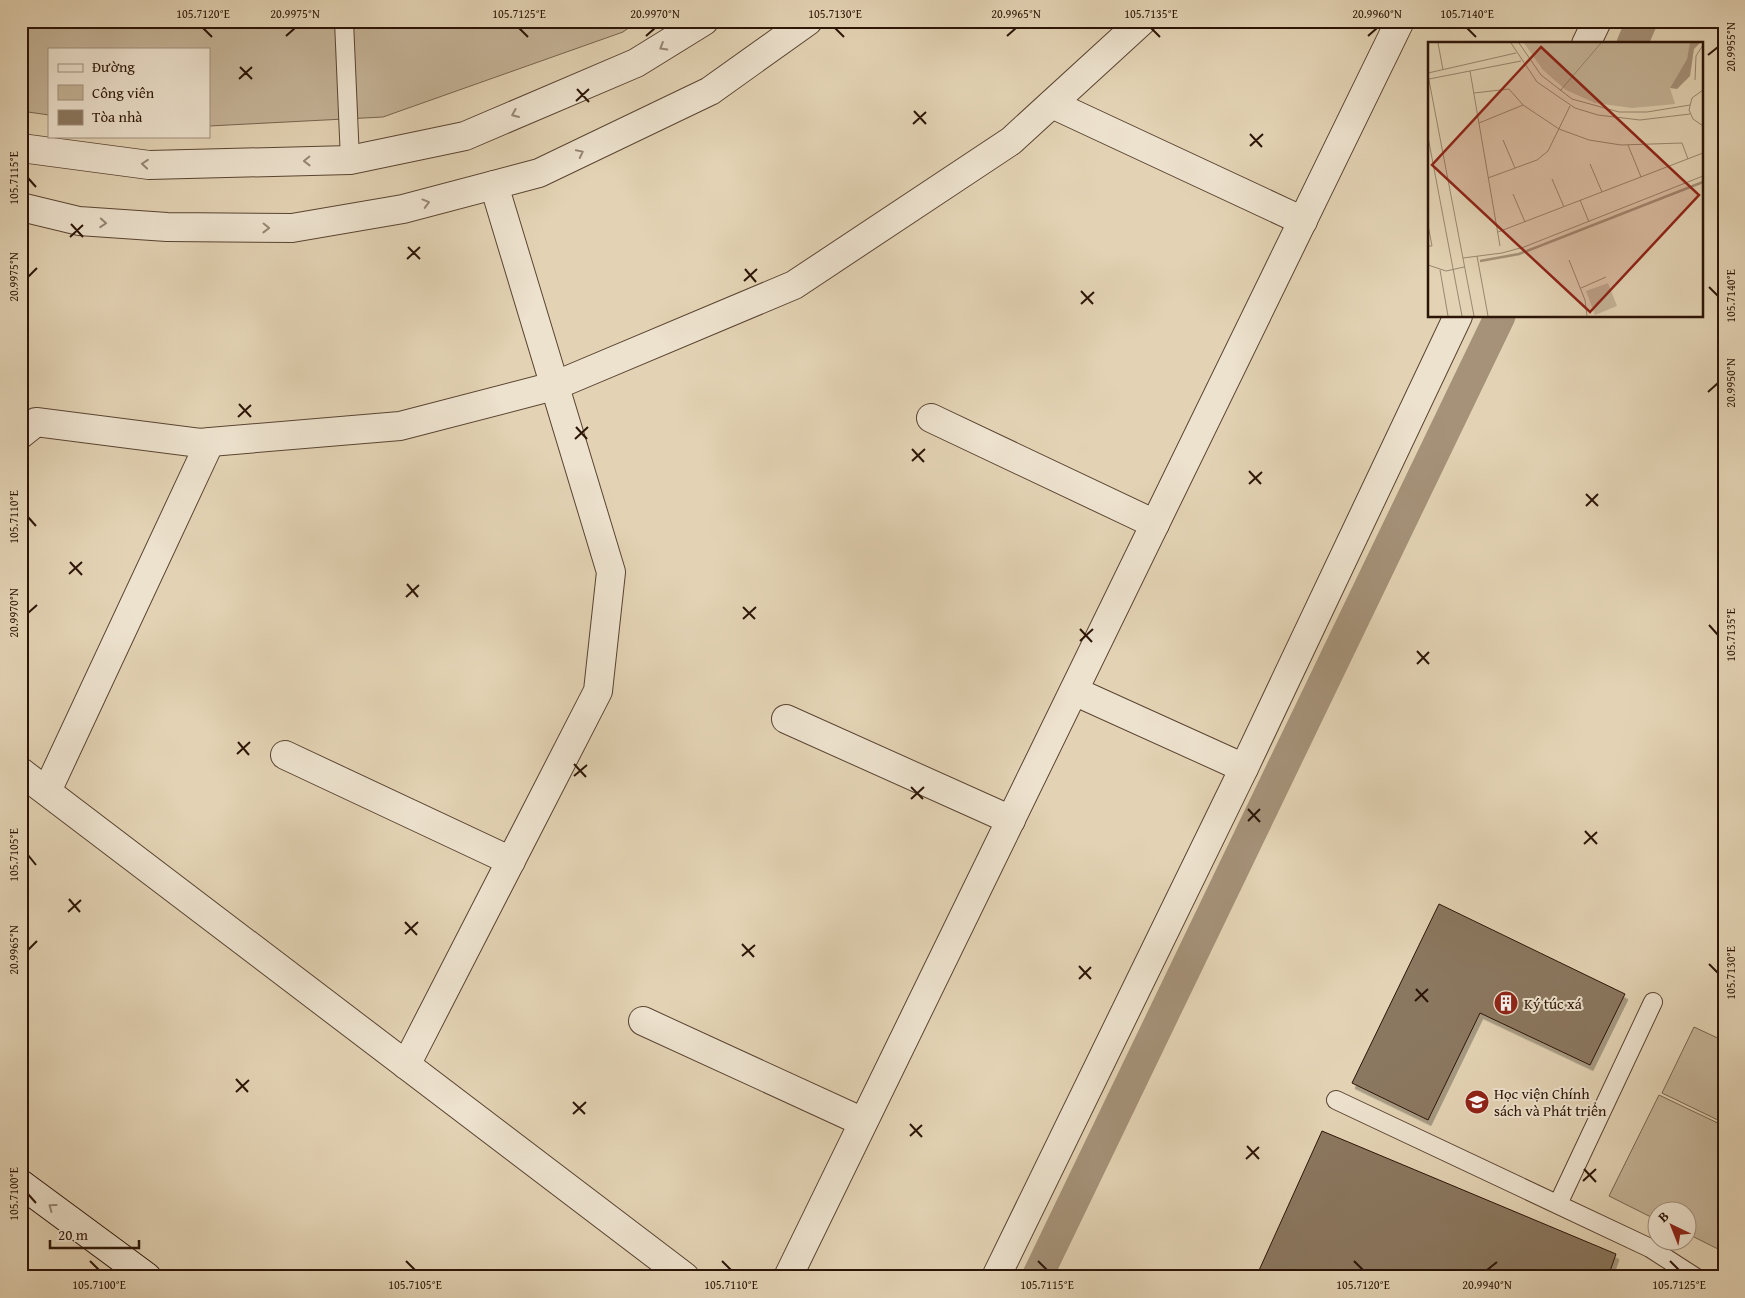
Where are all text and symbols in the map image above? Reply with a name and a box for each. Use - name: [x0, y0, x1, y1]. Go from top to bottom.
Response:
- text: 105.7120°E: [176, 5, 230, 22]
- text: 20.9975°N: [270, 5, 320, 22]
- text: 105.7125°E: [492, 5, 546, 22]
- text: 20.9970°N: [630, 5, 680, 22]
- text: 105.7130°E: [808, 5, 862, 22]
- text: 20.9965°N: [991, 5, 1041, 22]
- text: 105.7135°E: [1124, 5, 1178, 22]
- text: 20.9960°N: [1352, 5, 1402, 22]
- text: 105.7140°E: [1440, 5, 1494, 22]
- text: 20.9955°N: [1722, 22, 1739, 72]
- one-way arrow: [659, 40, 668, 50]
- inset map: [1428, 42, 1702, 318]
- legend: [48, 48, 210, 138]
- text: Đường: [92, 56, 135, 77]
- text: Công viên: [92, 82, 155, 103]
- text: Tòa nhà: [92, 106, 142, 127]
- one-way arrow: [511, 108, 520, 119]
- one-way arrow: [575, 149, 584, 160]
- text: 105.7115°E: [5, 151, 22, 205]
- one-way arrow: [303, 156, 311, 166]
- one-way arrow: [141, 159, 149, 170]
- one-way arrow: [421, 198, 430, 209]
- one-way arrow: [100, 217, 108, 228]
- one-way arrow: [262, 223, 270, 233]
- text: 20.9975°N: [5, 252, 22, 302]
- text: 105.7140°E: [1722, 269, 1739, 323]
- text: 20.9950°N: [1722, 358, 1739, 408]
- text: 105.7110°E: [5, 490, 22, 544]
- text: 20.9970°N: [5, 588, 22, 638]
- text: 105.7135°E: [1722, 608, 1739, 662]
- text: 105.7105°E: [5, 828, 22, 882]
- text: 20.9965°N: [5, 925, 22, 975]
- text: 105.7130°E: [1722, 946, 1739, 1000]
- building icon: Ký túc xá: [1493, 990, 1519, 1016]
- place label: Ký túc xá: [1524, 993, 1582, 1014]
- place label: Học viện Chính sách và Phát triển: [1494, 1083, 1607, 1121]
- school or university icon: Học viện Chính sách và Phát triển: [1464, 1089, 1490, 1115]
- text: 105.7100°E: [5, 1167, 22, 1221]
- north arrow: [1648, 1200, 1698, 1250]
- one-way arrow: [49, 1204, 58, 1212]
- text: B: [1653, 1206, 1673, 1227]
- scale bar: [50, 1218, 139, 1250]
- text: 20 m: [58, 1224, 89, 1245]
- text: 105.7100°E: [72, 1276, 126, 1293]
- text: 105.7105°E: [388, 1276, 442, 1293]
- text: 105.7110°E: [704, 1276, 758, 1293]
- text: 105.7115°E: [1020, 1276, 1074, 1293]
- text: 105.7120°E: [1336, 1276, 1390, 1293]
- text: 20.9940°N: [1462, 1276, 1512, 1293]
- text: 105.7125°E: [1652, 1276, 1706, 1293]

